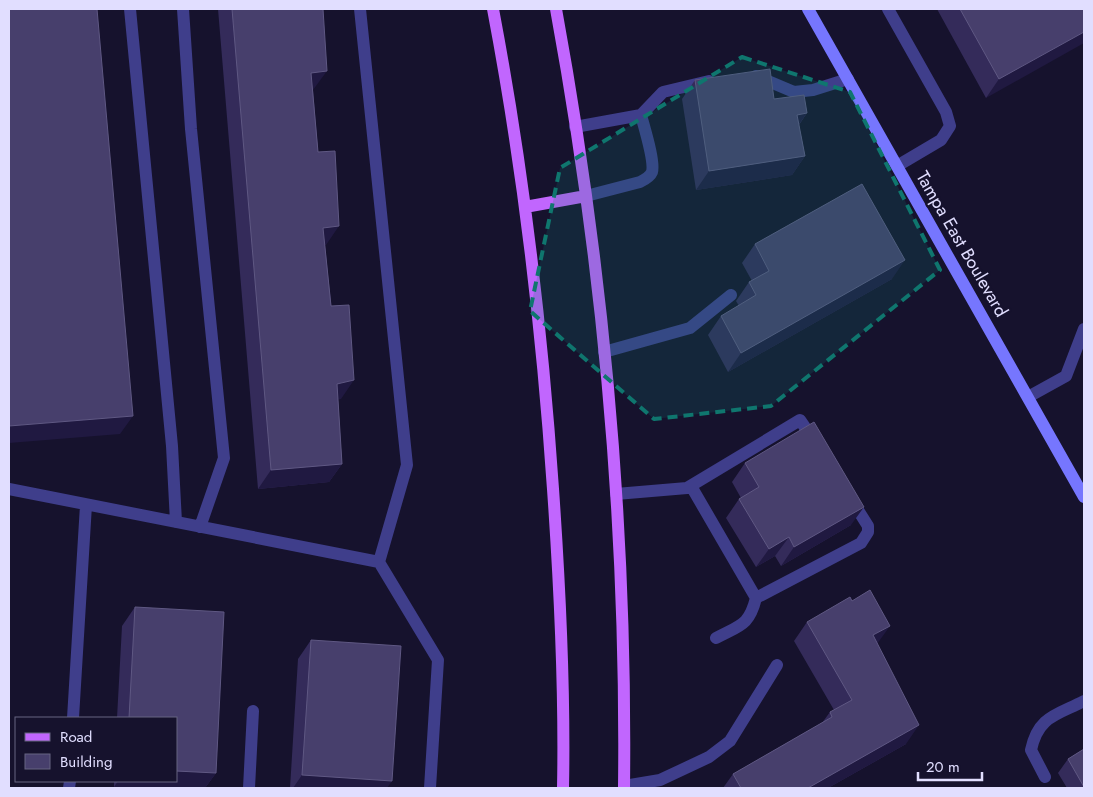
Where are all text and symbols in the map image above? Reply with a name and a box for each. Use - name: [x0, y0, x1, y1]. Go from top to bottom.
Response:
- street label: Tampa East Boulevard: [910, 166, 1014, 322]
- legend: [15, 717, 178, 782]
- text: Road: [60, 726, 92, 748]
- scale bar: [918, 750, 982, 782]
- text: Building: [60, 751, 112, 773]
- text: 20 m: [926, 756, 960, 778]

